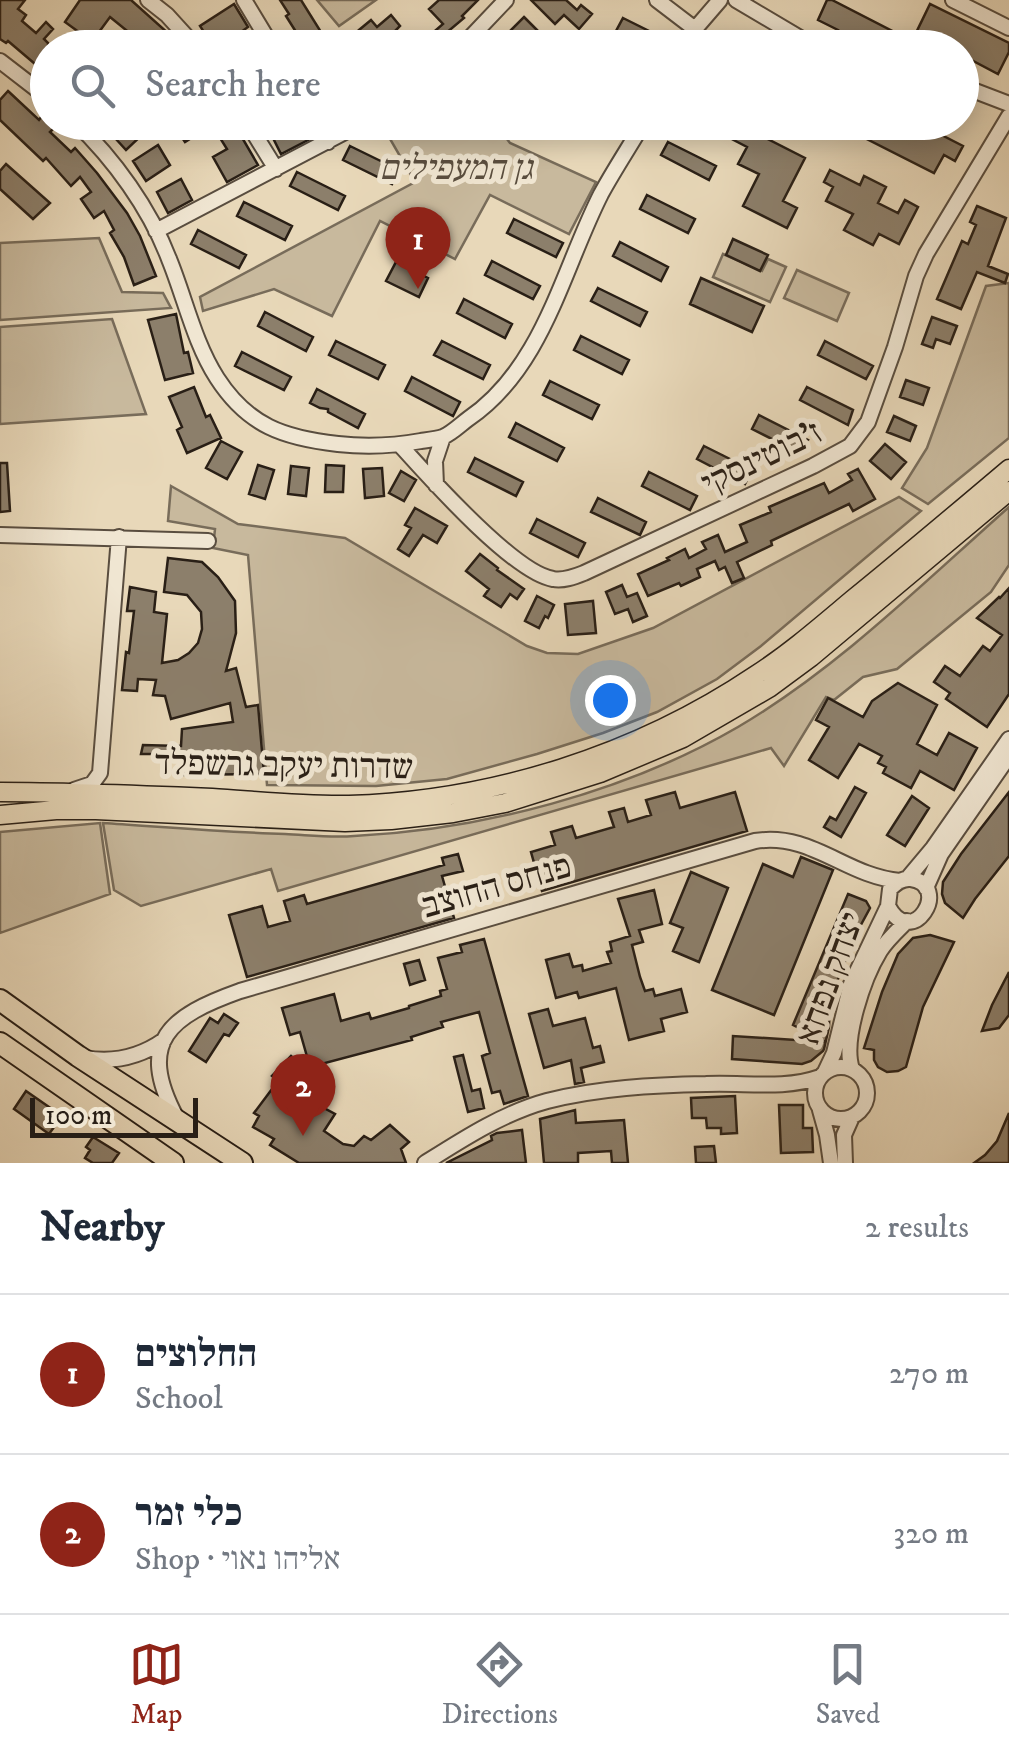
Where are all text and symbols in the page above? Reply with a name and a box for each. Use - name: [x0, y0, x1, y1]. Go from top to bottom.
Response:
- search box: [30, 30, 979, 140]
- icon: search: [65, 58, 120, 113]
- text: Search here: [145, 61, 321, 109]
- park label: גן המעפילים: [379, 147, 535, 191]
- pin: 1: [386, 206, 450, 289]
- street label: ז'בוטינסקי: [695, 411, 829, 507]
- your location: [585, 675, 636, 726]
- street label: שדרות יעקב גרשפלד: [154, 742, 414, 790]
- street label: פנחס החוצב: [417, 845, 577, 929]
- street label: יצחק נפחא: [787, 907, 875, 1051]
- pin: 2: [270, 1054, 336, 1136]
- scale bar: [30, 1093, 198, 1138]
- text: 100 m: [45, 1098, 112, 1133]
- text: Nearby: [40, 1202, 164, 1254]
- text: 2 results: [865, 1208, 969, 1248]
- text: החלוצים: [135, 1331, 257, 1379]
- text: 1: [67, 1354, 78, 1394]
- text: 270 m: [889, 1354, 969, 1394]
- text: School: [135, 1379, 223, 1419]
- text: כלי זמר: [135, 1490, 243, 1538]
- text: 2: [65, 1514, 80, 1554]
- text: 320 m: [893, 1514, 969, 1554]
- text: Shop · אליהו נאוי: [135, 1540, 341, 1580]
- tab: Map: [129, 1637, 184, 1732]
- tab: Directions: [442, 1637, 558, 1732]
- tab: Saved: [816, 1637, 880, 1732]

